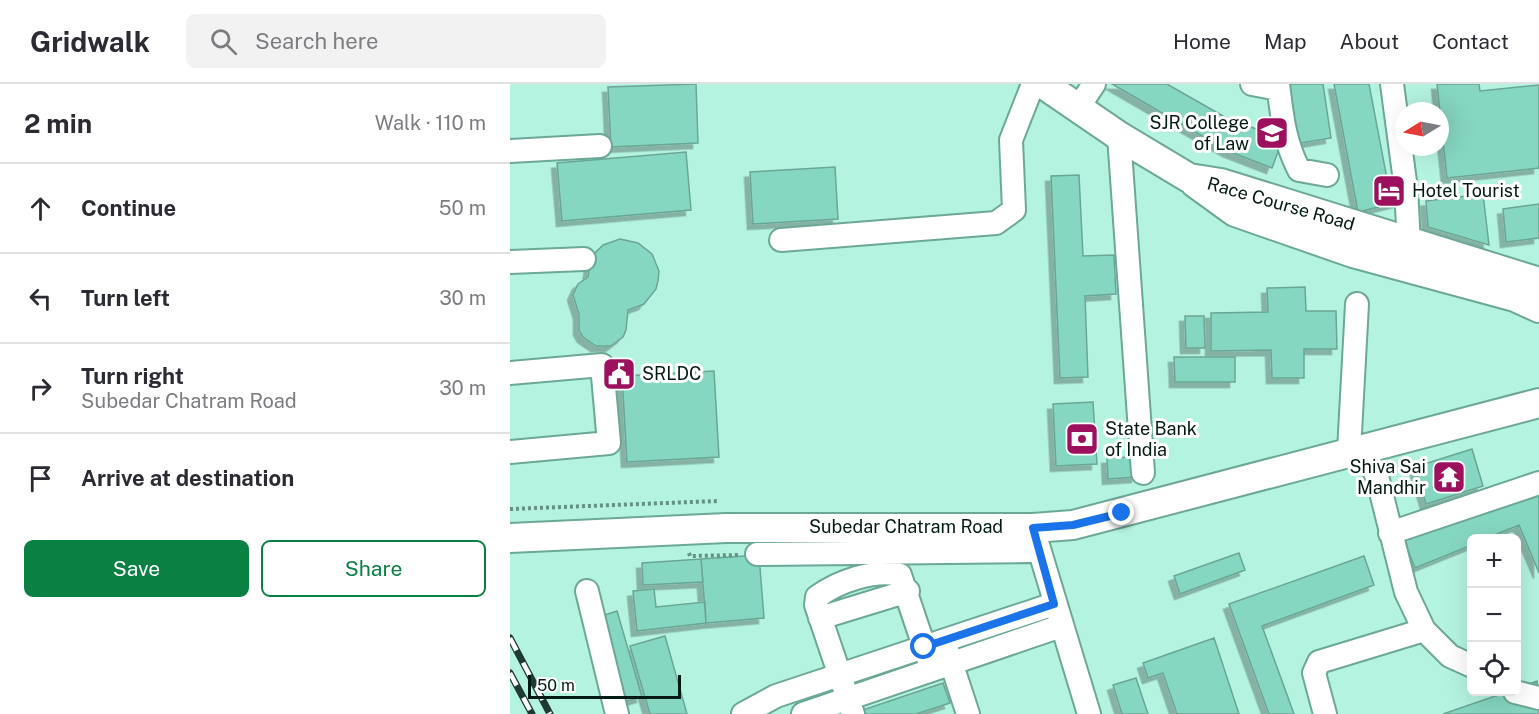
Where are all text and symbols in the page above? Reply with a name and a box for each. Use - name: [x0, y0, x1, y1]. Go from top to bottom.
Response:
- search box: [186, 14, 606, 68]
- text: Gridwalk: [30, 25, 150, 58]
- icon: search: [207, 25, 240, 58]
- text: Search here: [255, 28, 379, 54]
- text: Home: [1173, 29, 1231, 54]
- text: Map: [1264, 29, 1307, 54]
- text: About: [1340, 29, 1399, 54]
- text: Contact: [1432, 29, 1509, 54]
- north arrow: [1395, 102, 1449, 156]
- text: 2 min: [24, 108, 92, 139]
- text: Walk · 110 m: [375, 111, 486, 135]
- place label: SJR College of Law: [1149, 112, 1249, 154]
- school or university icon: SJR College of Law: [1254, 115, 1290, 151]
- street label: Race Course Road: [1205, 172, 1357, 235]
- hotel icon: Hotel Tourist: [1371, 173, 1407, 209]
- place label: Hotel Tourist: [1412, 180, 1520, 201]
- icon: ahead: [24, 192, 57, 225]
- text: Continue: [81, 195, 176, 221]
- text: 50 m: [439, 196, 486, 220]
- icon: left: [24, 282, 57, 315]
- text: Turn left: [81, 285, 170, 311]
- text: 30 m: [439, 286, 486, 310]
- public building icon: SRLDC: [601, 356, 637, 392]
- text: Turn right: [81, 363, 184, 389]
- place label: SRLDC: [642, 363, 701, 384]
- icon: right: [24, 372, 57, 405]
- text: 30 m: [439, 376, 486, 400]
- text: Subedar Chatram Road: [81, 389, 297, 413]
- place label: State Bank of India: [1105, 418, 1197, 460]
- bank icon: State Bank of India: [1064, 421, 1100, 457]
- place label: Shiva Sai Mandhir: [1350, 456, 1426, 498]
- temple icon: Shiva Sai Mandhir: [1431, 459, 1467, 495]
- icon: arrive: [24, 462, 57, 495]
- text: Arrive at destination: [81, 465, 294, 491]
- route end: [1108, 499, 1134, 525]
- street label: Subedar Chatram Road: [809, 516, 1003, 537]
- map controls: [1467, 534, 1521, 696]
- button: +: [1467, 534, 1521, 588]
- button: Save: [24, 540, 249, 597]
- button: Share: [261, 540, 486, 597]
- button: −: [1467, 588, 1521, 642]
- route start: [910, 633, 936, 659]
- button: locate: [1467, 642, 1521, 696]
- scale bar: [528, 672, 681, 700]
- text: 50 m: [537, 676, 575, 695]

